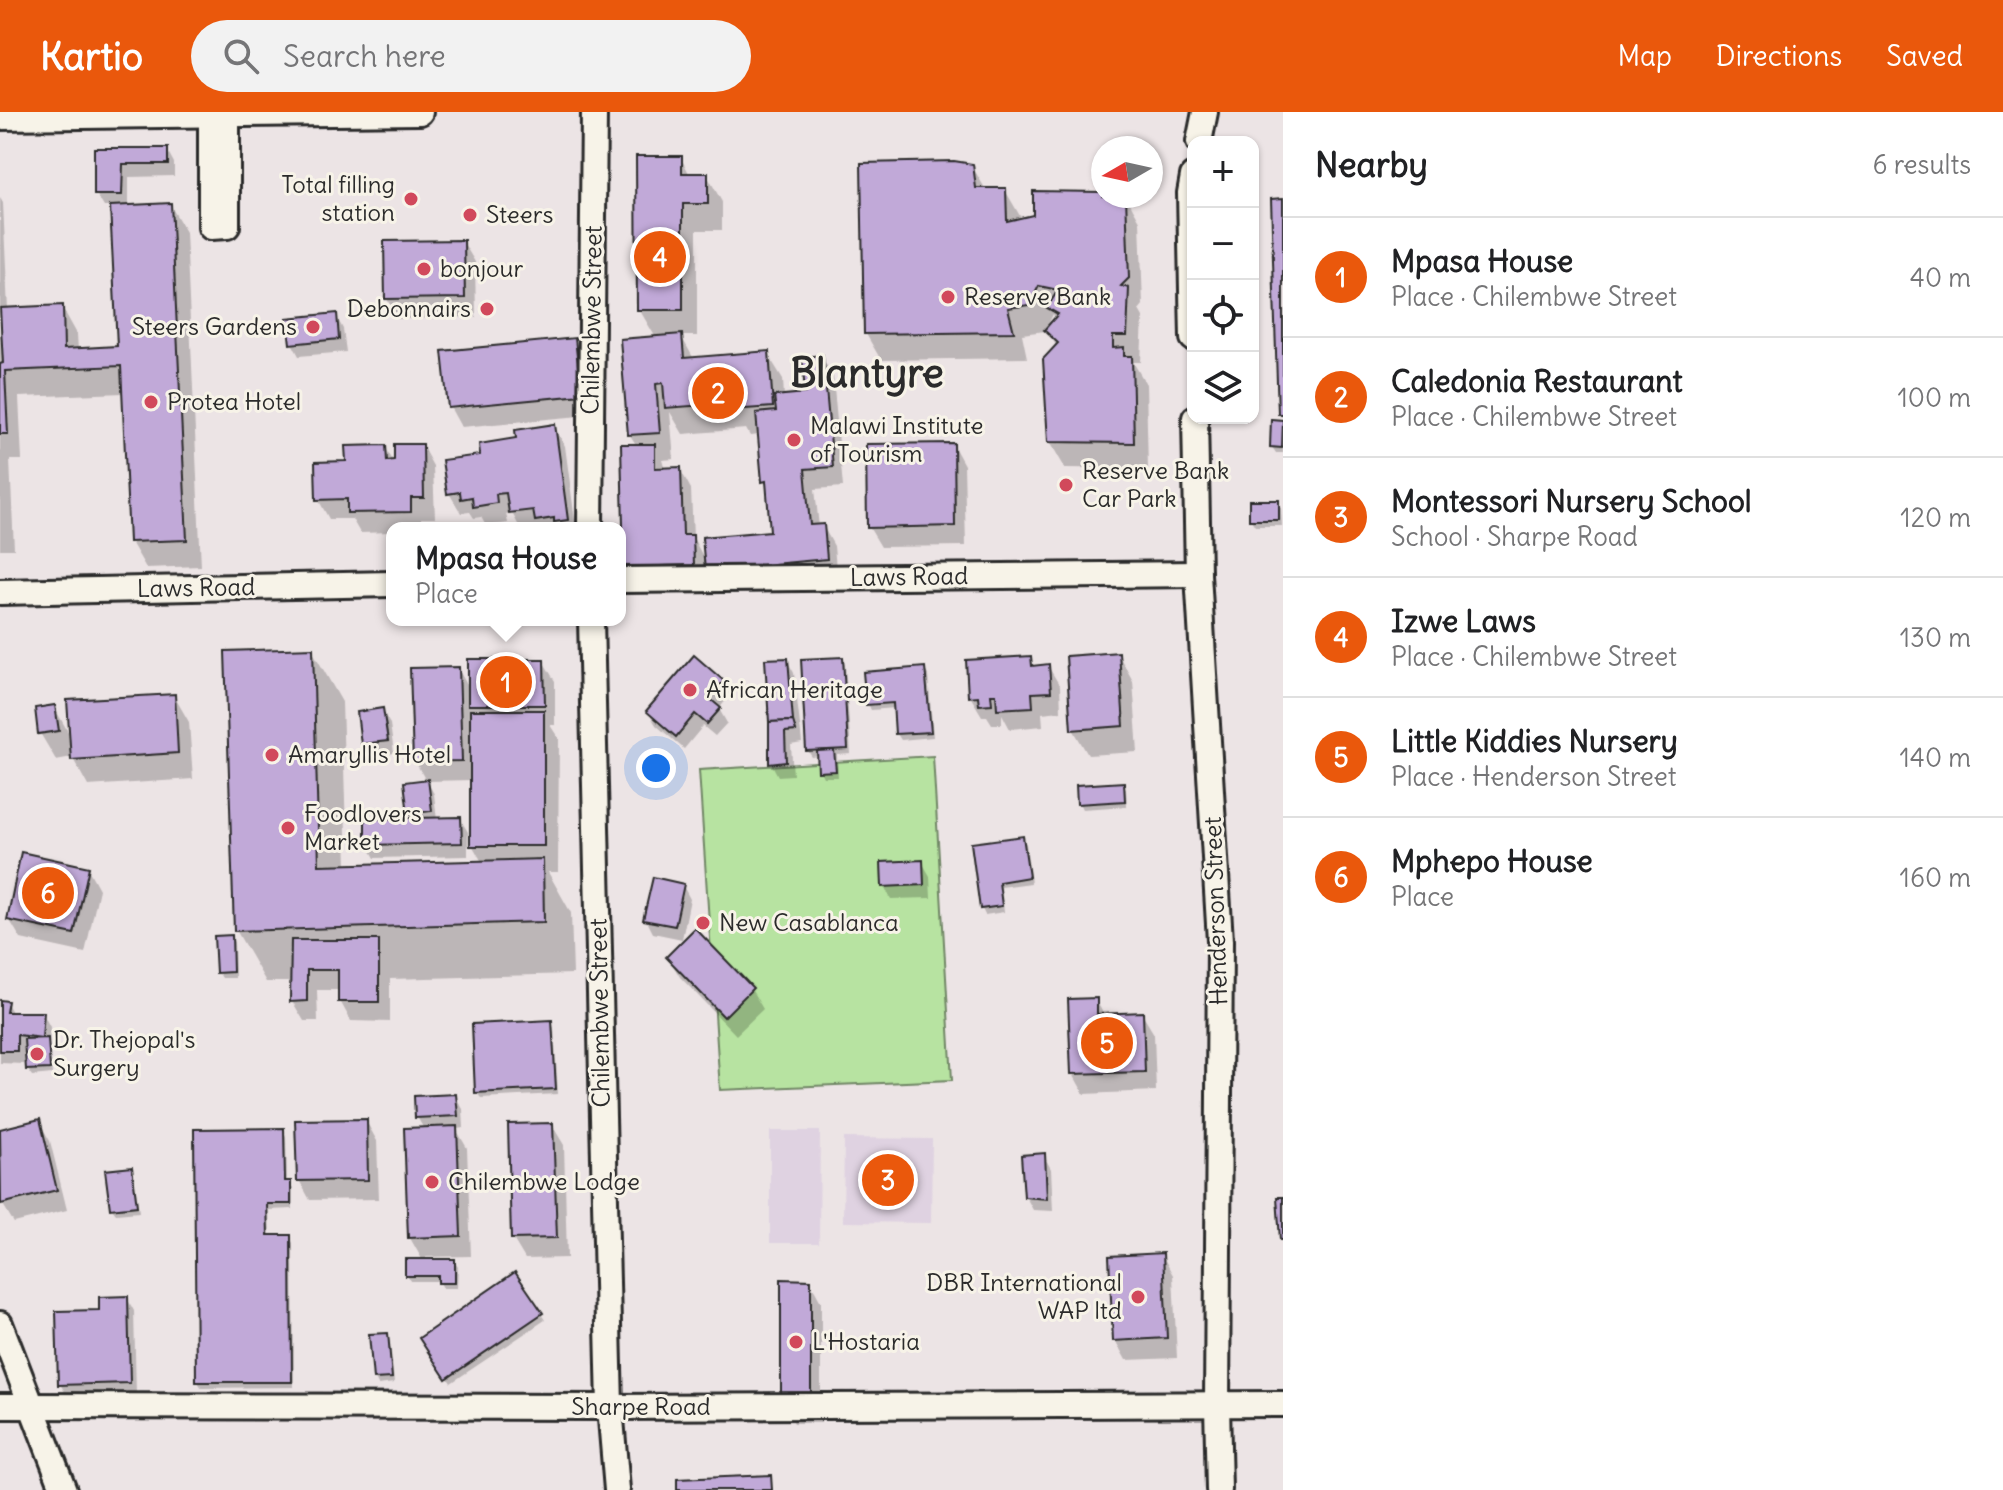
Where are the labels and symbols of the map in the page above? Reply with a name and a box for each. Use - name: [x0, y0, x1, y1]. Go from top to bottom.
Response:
- north arrow: [1091, 136, 1163, 208]
- place label: Total filling station: [281, 169, 395, 227]
- marker: Total filling station: [402, 190, 420, 208]
- place label: Steers: [486, 199, 553, 229]
- marker: Steers: [461, 206, 479, 224]
- street label: Chilembwe Street: [574, 225, 608, 415]
- pin: 4: [634, 227, 686, 287]
- place label: bonjour: [440, 253, 523, 283]
- marker: bonjour: [415, 260, 433, 278]
- place label: Reserve Bank: [964, 281, 1111, 311]
- marker: Reserve Bank: [939, 288, 957, 306]
- place label: Debonnairs: [347, 293, 471, 323]
- marker: Debonnairs: [478, 300, 496, 318]
- place label: Steers Gardens: [132, 311, 297, 341]
- marker: Steers Gardens: [304, 318, 322, 336]
- district label: Blantyre: [790, 348, 944, 398]
- pin: 2: [692, 363, 744, 423]
- place label: Protea Hotel: [167, 386, 301, 416]
- marker: Protea Hotel: [142, 393, 160, 411]
- place label: Malawi Institute of Tourism: [810, 410, 983, 468]
- marker: Malawi Institute of Tourism: [785, 431, 803, 449]
- place label: Reserve Bank Car Park: [1082, 455, 1229, 513]
- marker: Reserve Bank Car Park: [1057, 476, 1075, 494]
- street label: Laws Road: [850, 560, 968, 592]
- street label: Laws Road: [137, 571, 255, 603]
- pin: 1: [480, 652, 532, 712]
- place label: African Heritage: [706, 674, 883, 704]
- marker: African Heritage: [681, 681, 699, 699]
- place label: Amaryllis Hotel: [288, 739, 451, 769]
- marker: Amaryllis Hotel: [263, 746, 281, 764]
- your location: [636, 748, 676, 788]
- place label: Foodlovers Market: [304, 798, 422, 856]
- street label: Henderson Street: [1197, 816, 1233, 1006]
- marker: Foodlovers Market: [279, 819, 297, 837]
- pin: 6: [22, 863, 74, 923]
- place label: New Casablanca: [719, 907, 899, 937]
- marker: New Casablanca: [694, 914, 712, 932]
- street label: Chilembwe Street: [582, 918, 616, 1108]
- pin: 5: [1081, 1013, 1133, 1073]
- place label: Dr. Thejopal's Surgery: [53, 1024, 196, 1082]
- marker: Dr. Thejopal's Surgery: [28, 1045, 46, 1063]
- pin: 3: [862, 1150, 914, 1210]
- place label: Chilembwe Lodge: [448, 1166, 640, 1196]
- marker: Chilembwe Lodge: [423, 1173, 441, 1191]
- place label: DBR International WAP ltd: [926, 1267, 1122, 1325]
- marker: DBR International WAP ltd: [1129, 1288, 1147, 1306]
- place label: L'Hostaria: [812, 1326, 920, 1356]
- marker: L'Hostaria: [787, 1333, 805, 1351]
- street label: Sharpe Road: [571, 1391, 711, 1421]

